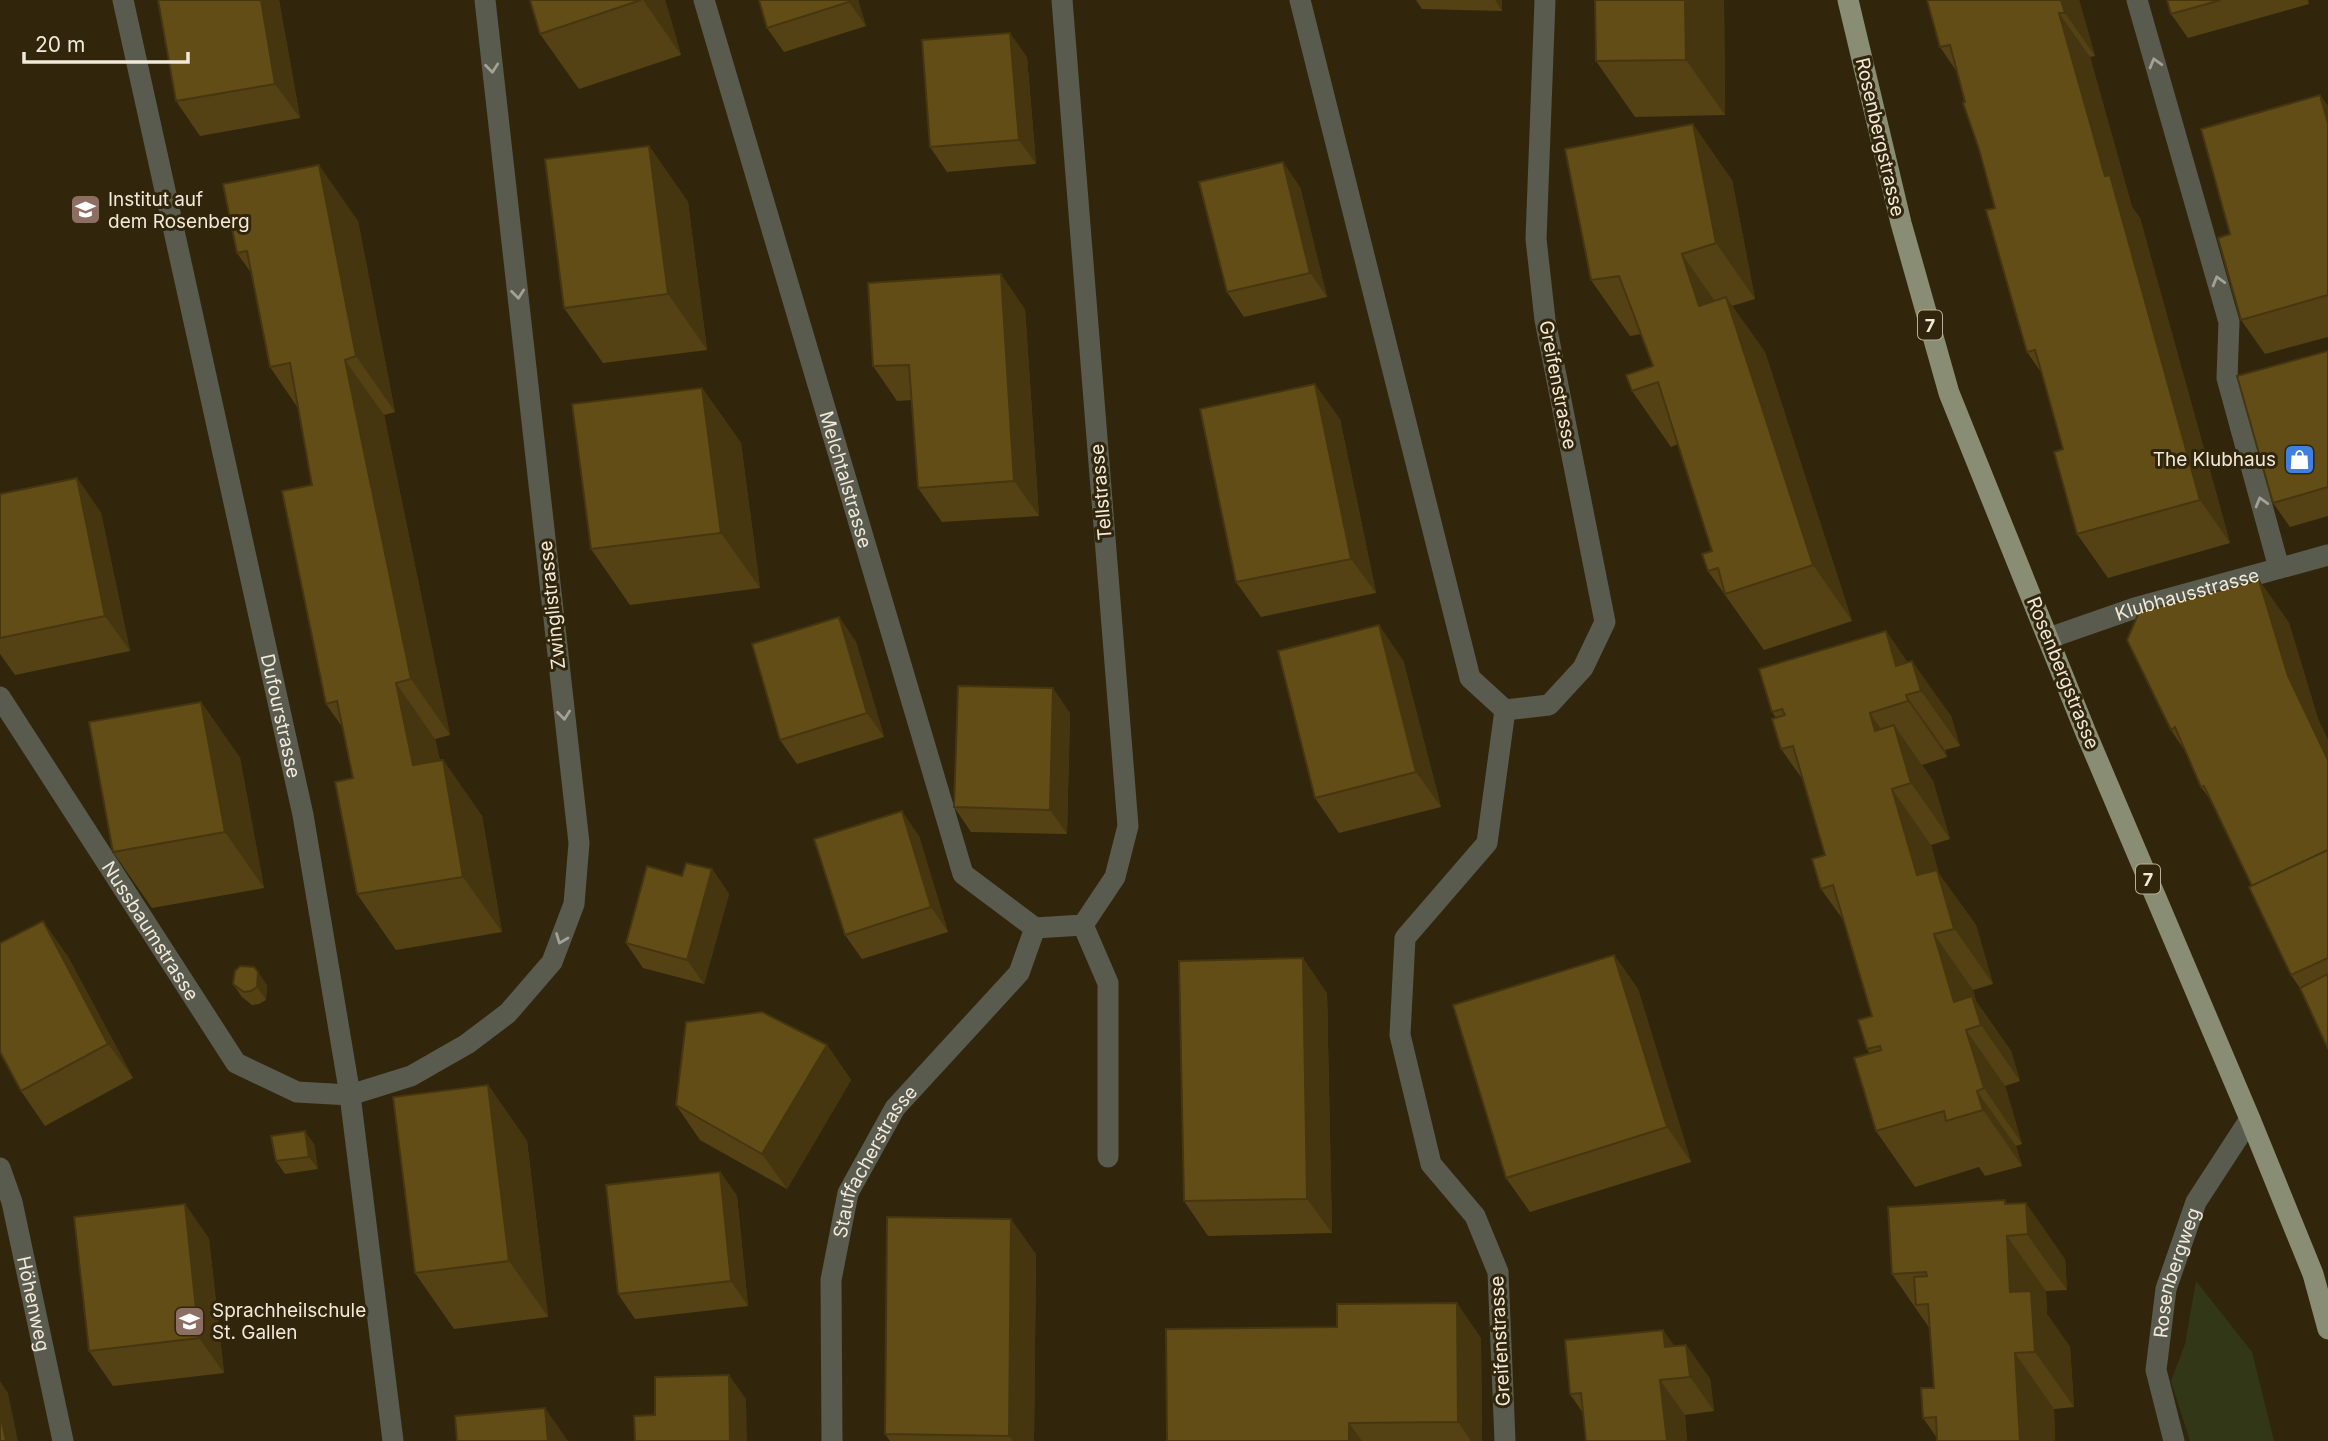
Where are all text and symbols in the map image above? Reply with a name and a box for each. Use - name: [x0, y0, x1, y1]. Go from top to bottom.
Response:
- scale bar: [24, 21, 189, 65]
- text: 20 m: [35, 32, 85, 57]
- street label: Rosenbergstrasse: [1851, 55, 1909, 219]
- one-way arrow: [2149, 57, 2164, 69]
- one-way arrow: [485, 62, 500, 74]
- place label: Institut auf dem Rosenberg: [108, 188, 250, 233]
- school or university icon: Institut auf dem Rosenberg: [68, 193, 102, 227]
- one-way arrow: [2211, 276, 2226, 288]
- one-way arrow: [510, 288, 525, 300]
- road number: 7: [1918, 310, 1942, 340]
- street label: Greifenstrasse: [1534, 319, 1582, 451]
- street label: Melchtalstrasse: [815, 408, 877, 551]
- shop icon: The Klubhaus: [2282, 442, 2316, 476]
- street label: Tellstrasse: [1085, 443, 1117, 541]
- place label: The Klubhaus: [2153, 448, 2276, 471]
- one-way arrow: [2255, 497, 2269, 509]
- street label: Zwinglistrasse: [534, 539, 570, 671]
- street label: Klubhausstrasse: [2112, 563, 2262, 626]
- street label: Rosenbergstrasse: [2022, 594, 2104, 752]
- street label: Dufourstrasse: [256, 652, 306, 780]
- one-way arrow: [557, 709, 572, 721]
- street label: Nussbaumstrasse: [97, 857, 204, 1005]
- road number: 7: [2136, 864, 2160, 894]
- one-way arrow: [555, 932, 569, 944]
- street label: Stauffacherstrasse: [828, 1080, 922, 1240]
- street label: Rosenbergweg: [2149, 1204, 2205, 1339]
- street label: Höhenweg: [12, 1254, 55, 1354]
- street label: Greifenstrasse: [1485, 1275, 1515, 1407]
- place label: Sprachheilschule St. Gallen: [212, 1299, 366, 1344]
- school or university icon: Sprachheilschule St. Gallen: [172, 1304, 206, 1338]

